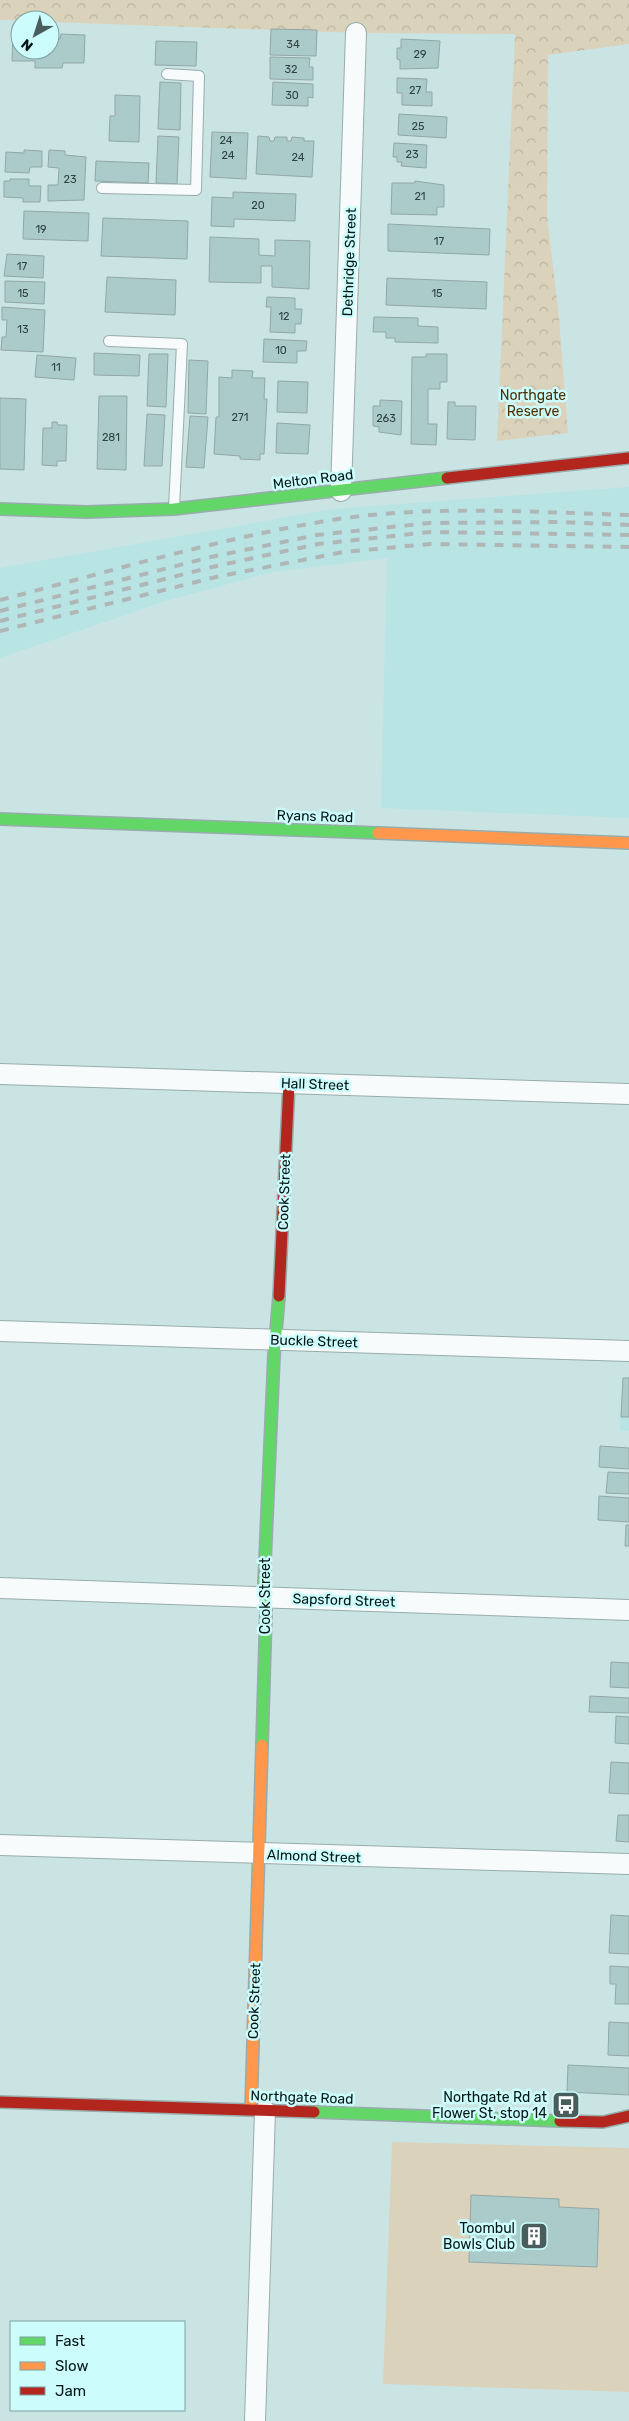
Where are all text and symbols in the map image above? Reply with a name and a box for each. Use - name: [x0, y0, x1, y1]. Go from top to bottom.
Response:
- north arrow: [10, 10, 60, 60]
- text: N: [18, 35, 36, 54]
- house number: 34: [286, 38, 300, 51]
- house number: 29: [414, 48, 426, 61]
- house number: 32: [284, 63, 298, 76]
- house number: 27: [409, 84, 421, 97]
- house number: 30: [285, 89, 299, 102]
- house number: 25: [412, 120, 425, 133]
- house number: 24: [219, 134, 233, 147]
- house number: 23: [405, 148, 419, 161]
- house number: 24: [221, 149, 235, 162]
- house number: 24: [291, 151, 305, 164]
- house number: 23: [63, 173, 77, 186]
- house number: 21: [414, 190, 426, 203]
- house number: 20: [251, 199, 265, 212]
- street label: Dethridge Street: [339, 207, 360, 317]
- house number: 19: [35, 223, 47, 236]
- house number: 17: [434, 235, 445, 248]
- house number: 17: [17, 260, 28, 273]
- house number: 15: [17, 287, 29, 300]
- house number: 15: [431, 287, 443, 300]
- house number: 12: [278, 310, 290, 323]
- house number: 13: [17, 323, 29, 336]
- house number: 10: [275, 344, 287, 357]
- house number: 11: [51, 361, 61, 374]
- park label: Northgate Reserve: [500, 387, 566, 420]
- house number: 271: [232, 411, 248, 424]
- house number: 263: [376, 412, 396, 425]
- house number: 281: [102, 431, 120, 444]
- street label: Melton Road: [272, 466, 354, 493]
- street label: Ryans Road: [276, 807, 354, 826]
- street label: Hall Street: [280, 1075, 350, 1094]
- street label: Cook Street: [275, 1153, 294, 1230]
- street label: Buckle Street: [270, 1331, 359, 1352]
- street label: Cook Street: [257, 1557, 274, 1634]
- street label: Sapsford Street: [292, 1590, 396, 1611]
- street label: Almond Street: [267, 1846, 362, 1867]
- street label: Cook Street: [245, 1962, 264, 2039]
- street label: Northgate Road: [250, 2087, 354, 2108]
- place label: Northgate Rd at Flower St, stop 14: [432, 2089, 548, 2122]
- bus stop icon: Northgate Rd at Flower St, stop 14: [551, 2090, 581, 2120]
- place label: Toombul Bowls Club: [443, 2220, 515, 2253]
- building icon: Toombul Bowls Club: [519, 2221, 549, 2251]
- legend: [10, 2321, 185, 2411]
- text: Fast: [55, 2332, 85, 2350]
- text: Slow: [55, 2357, 88, 2375]
- text: Jam: [55, 2382, 86, 2400]

